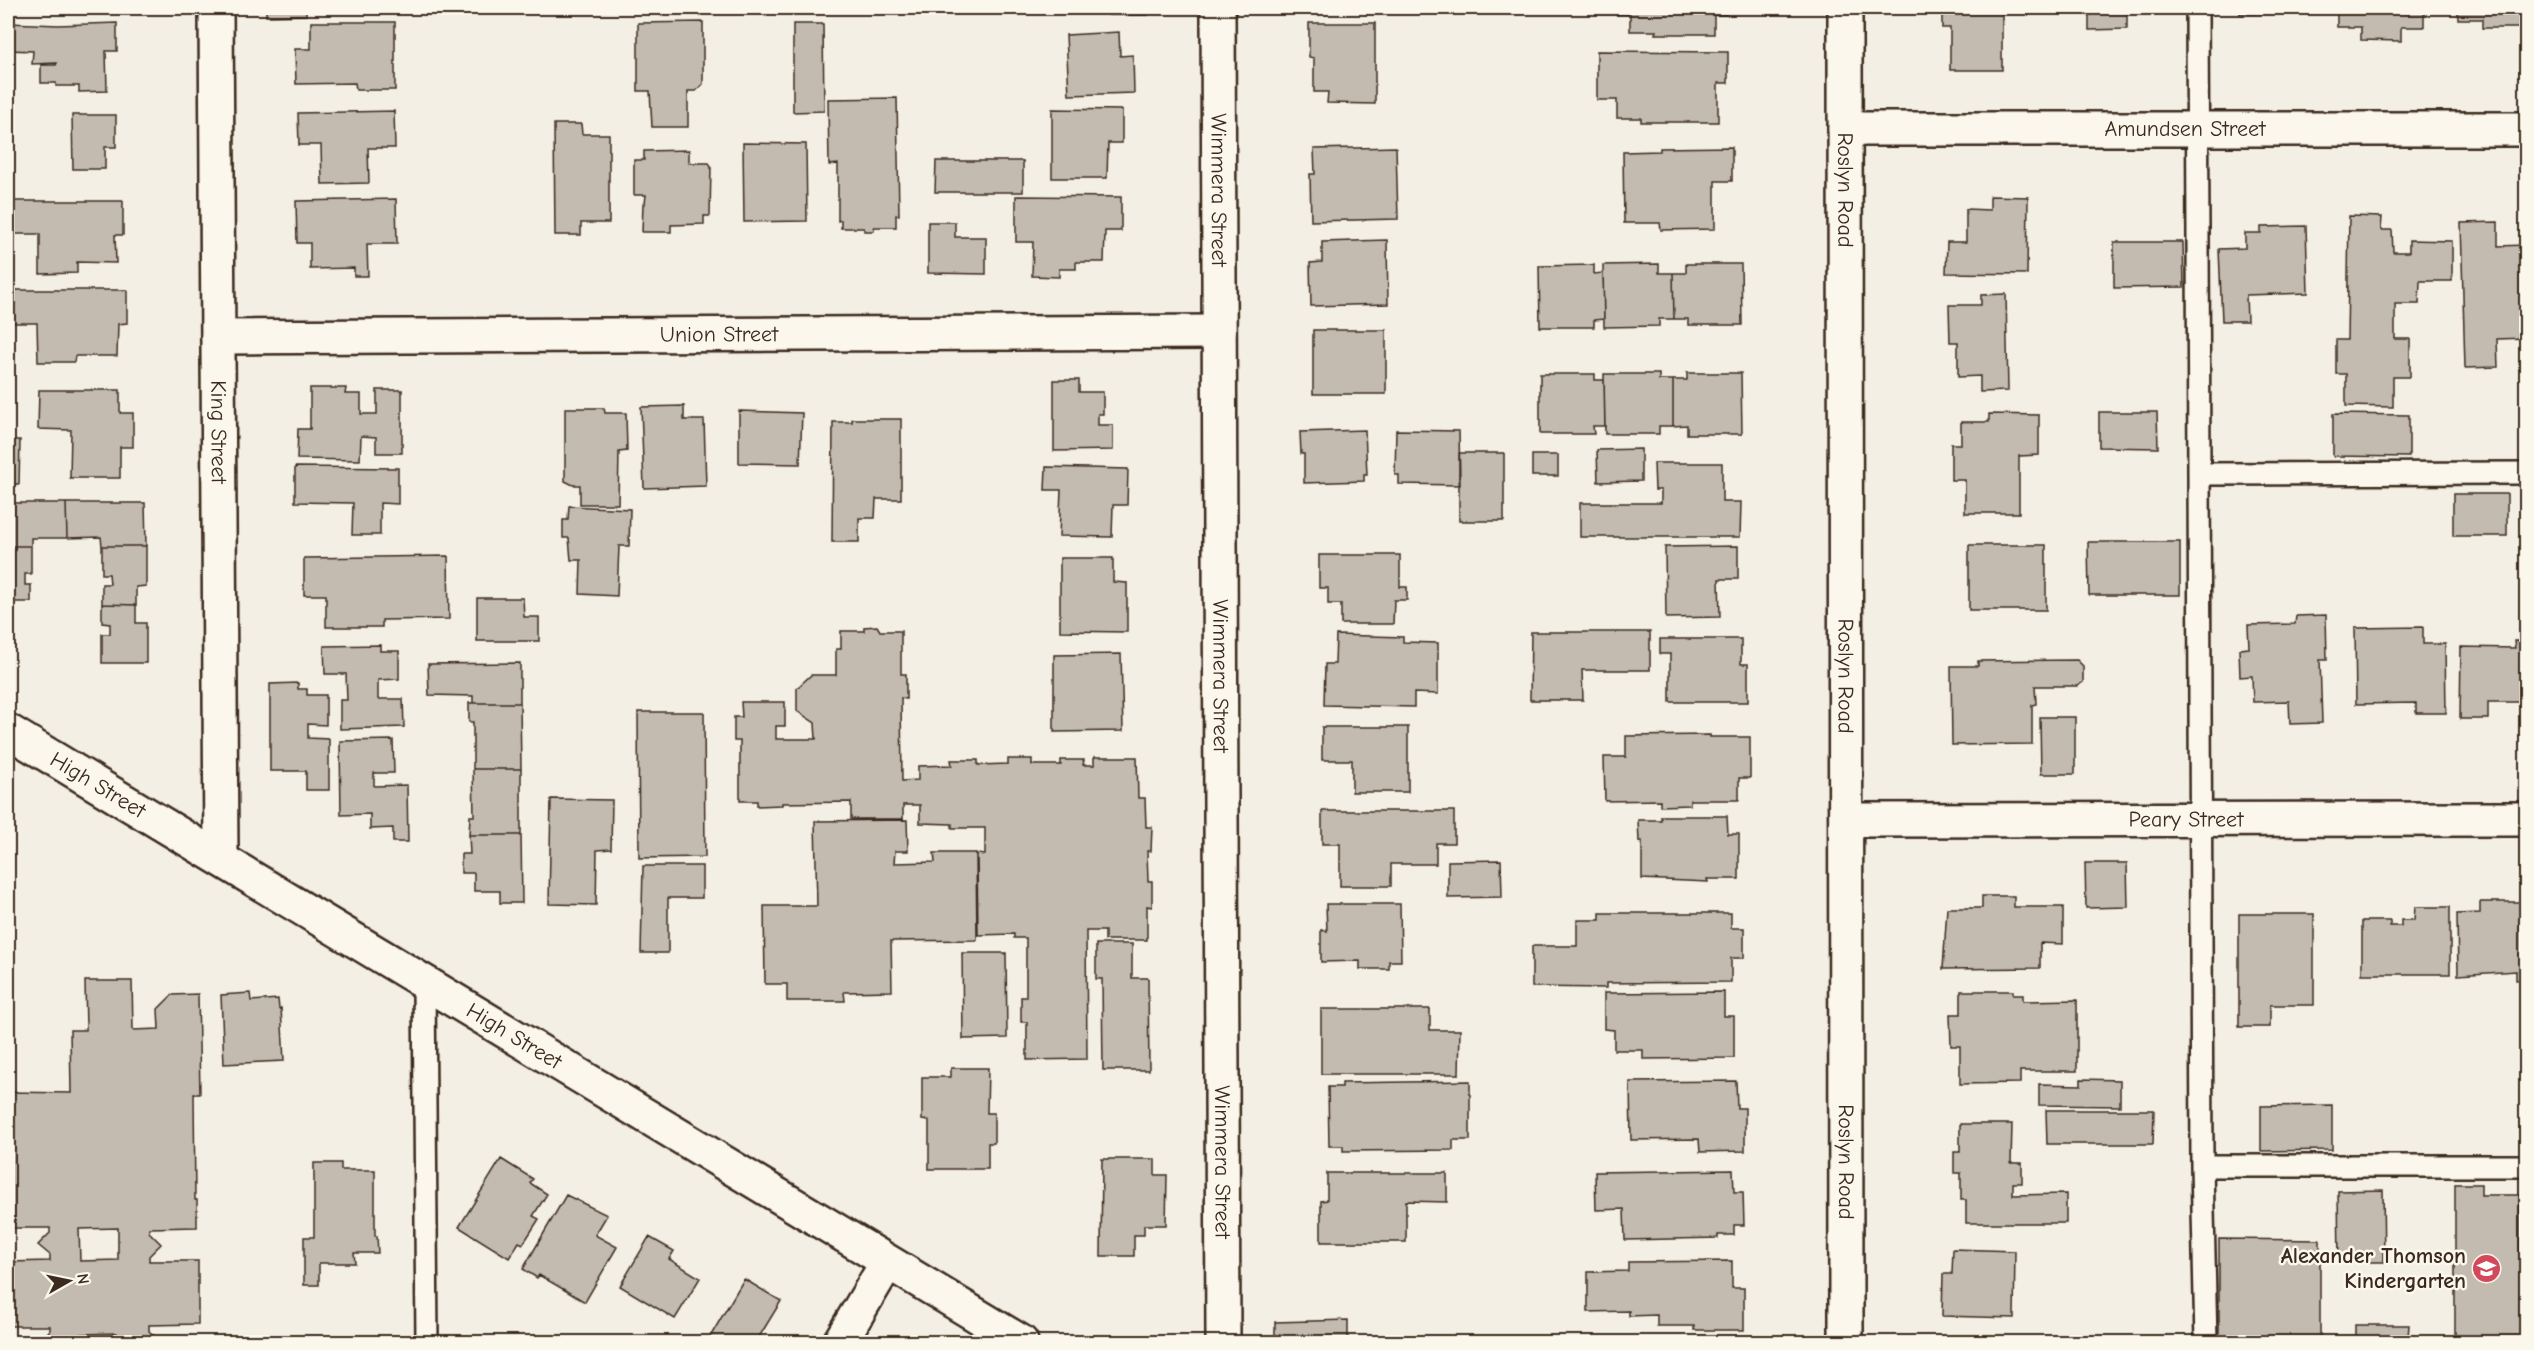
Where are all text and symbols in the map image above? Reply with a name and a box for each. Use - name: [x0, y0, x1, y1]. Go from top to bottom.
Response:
- street label: Wimmera Street: [1205, 113, 1232, 268]
- street label: Amundsen Street: [2105, 116, 2266, 142]
- street label: Roslyn Road: [1832, 132, 1858, 248]
- street label: Union Street: [660, 321, 779, 348]
- street label: King Street: [205, 380, 232, 485]
- street label: Wimmera Street: [1207, 599, 1234, 754]
- street label: Roslyn Road: [1832, 618, 1859, 734]
- street label: High Street: [45, 746, 151, 824]
- street label: Peary Street: [2129, 806, 2244, 833]
- street label: High Street: [462, 998, 567, 1075]
- street label: Wimmera Street: [1209, 1085, 1236, 1240]
- street label: Roslyn Road: [1833, 1104, 1859, 1220]
- place label: Alexander Thomson Kindergarten: [2281, 1243, 2466, 1294]
- north arrow: [39, 1251, 99, 1311]
- school or university icon: Alexander Thomson Kindergarten: [2471, 1253, 2503, 1285]
- text: N: [73, 1272, 93, 1285]

